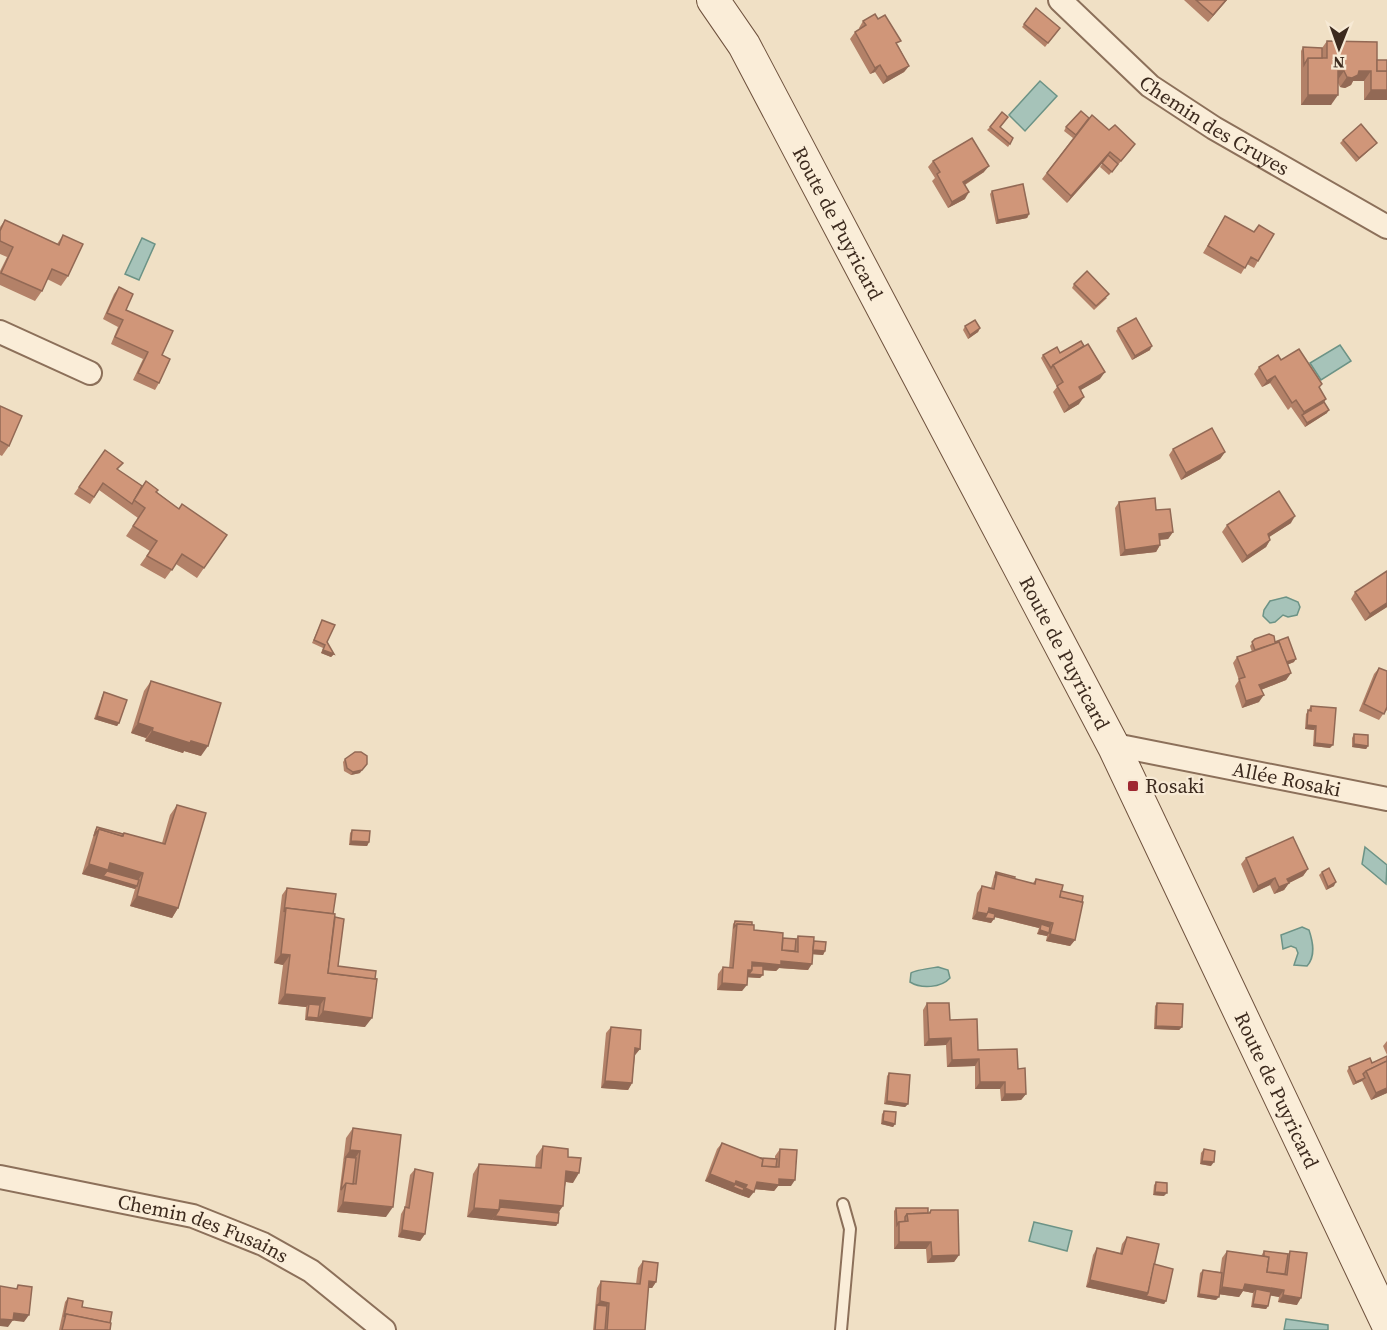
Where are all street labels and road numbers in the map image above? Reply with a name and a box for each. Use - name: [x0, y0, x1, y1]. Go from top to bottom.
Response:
- street label: Chemin des Cruyes: [1133, 69, 1295, 182]
- street label: Route de Puyricard: [786, 141, 890, 305]
- street label: Route de Puyricard: [1012, 571, 1117, 735]
- street label: Allée Rosaki: [1230, 755, 1344, 804]
- street label: Route de Puyricard: [1228, 1007, 1326, 1174]
- street label: Chemin des Fusains: [115, 1187, 294, 1270]

